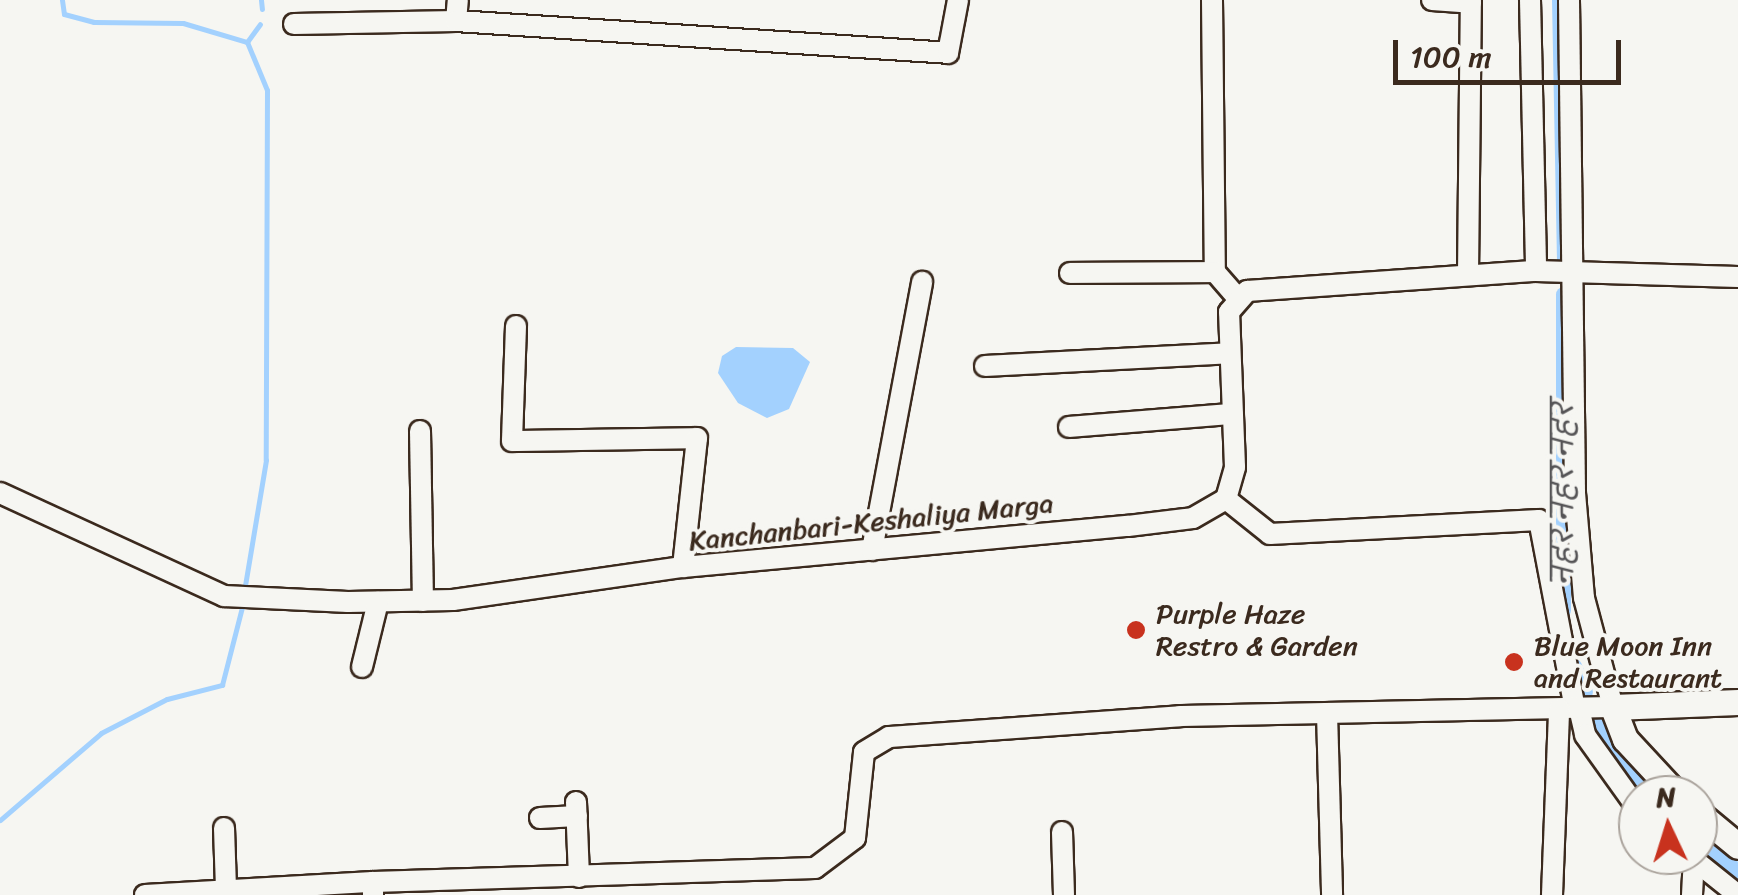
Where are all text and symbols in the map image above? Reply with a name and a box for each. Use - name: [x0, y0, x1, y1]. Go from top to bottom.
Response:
- scale bar: [1398, 20, 1626, 82]
- text: 100 m: [1410, 30, 1492, 84]
- water label: नहर नहर नहर: [1545, 402, 1581, 586]
- street label: Kanchanbari-Keshaliya Marga: [687, 486, 1055, 558]
- place label: Purple Haze Restro & Garden: [1156, 597, 1358, 663]
- marker: Purple Haze Restro & Garden: [1125, 619, 1147, 641]
- place label: Blue Moon Inn and Restaurant: [1534, 629, 1724, 695]
- marker: Blue Moon Inn and Restaurant: [1503, 651, 1525, 673]
- text: N: [1655, 771, 1677, 822]
- north arrow: [1618, 775, 1718, 875]

